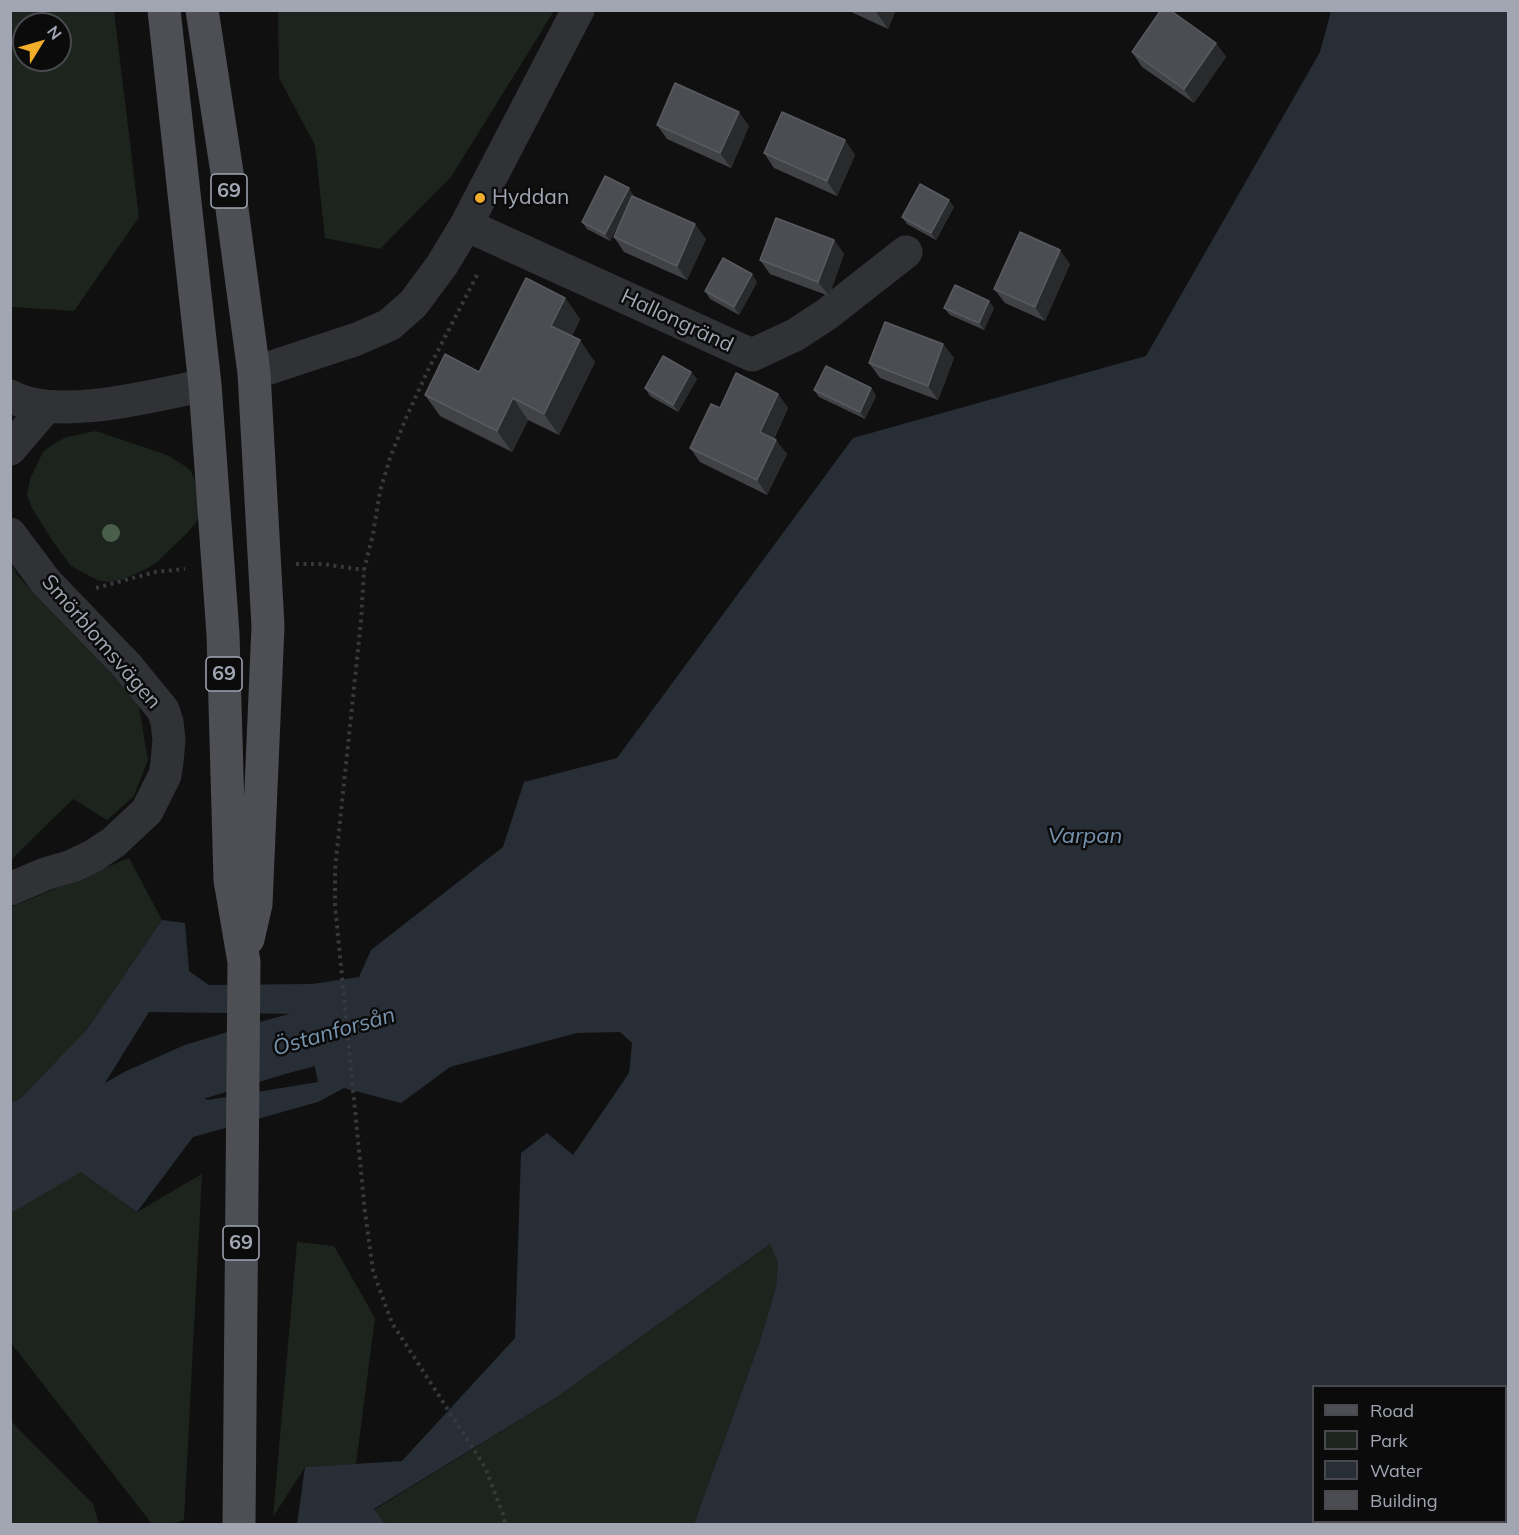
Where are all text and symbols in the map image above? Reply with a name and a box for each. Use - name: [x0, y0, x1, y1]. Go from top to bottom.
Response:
- north arrow: [12, 12, 72, 72]
- text: N: [43, 22, 66, 43]
- road number: 69: [211, 174, 247, 208]
- place label: Hyddan: [492, 185, 569, 211]
- marker: Hyddan: [473, 191, 487, 205]
- street label: Hallongränd: [617, 284, 737, 358]
- street label: Smörblomsvägen: [36, 570, 166, 714]
- road number: 69: [206, 657, 242, 691]
- water label: Varpan: [1048, 823, 1122, 849]
- water label: Östanforsån: [270, 1002, 398, 1062]
- road number: 69: [223, 1226, 259, 1260]
- legend: [1312, 1385, 1507, 1523]
- text: Road: [1370, 1399, 1414, 1422]
- text: Park: [1370, 1429, 1408, 1452]
- text: Water: [1370, 1459, 1422, 1482]
- text: Building: [1370, 1489, 1438, 1512]

